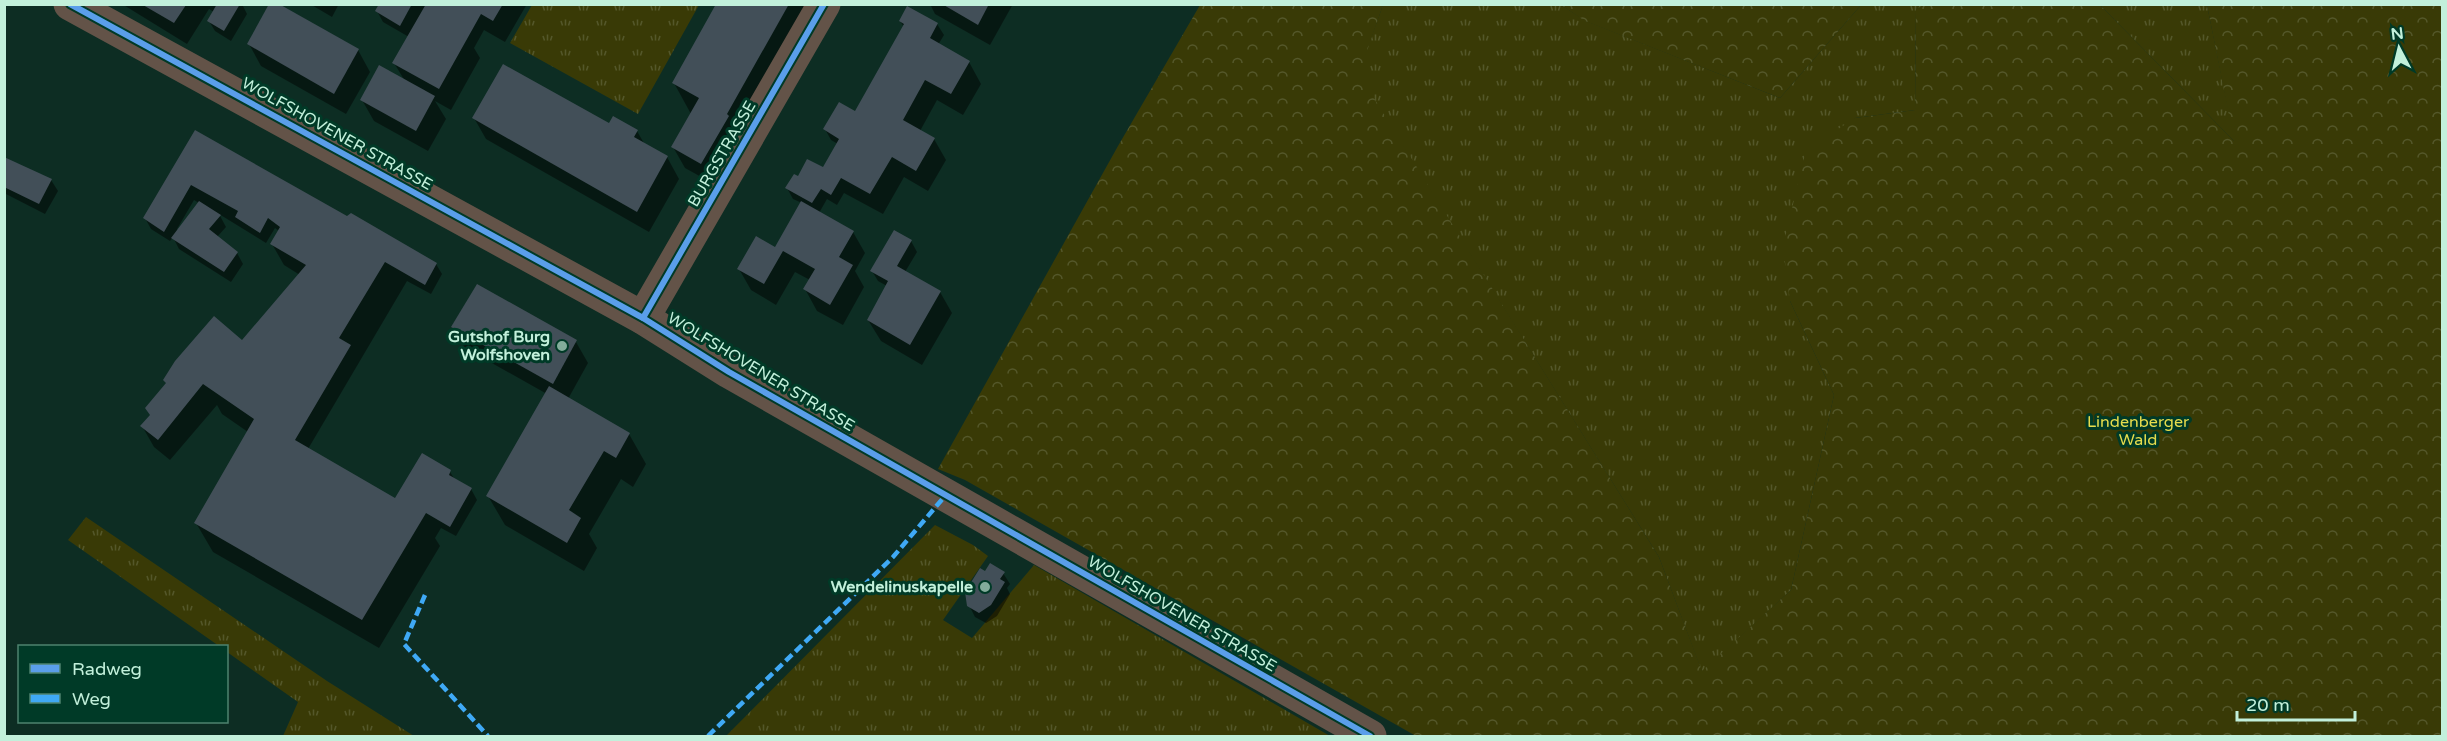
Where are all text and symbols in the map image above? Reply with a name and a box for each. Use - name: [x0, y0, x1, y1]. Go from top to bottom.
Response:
- north arrow: [2369, 18, 2429, 78]
- text: N: [2390, 23, 2405, 45]
- street label: WOLFSHOVENER STRASSE: [238, 73, 436, 195]
- street label: BURGSTRASSE: [684, 97, 760, 211]
- street label: WOLFSHOVENER STRASSE: [664, 308, 858, 436]
- place label: Gutshof Burg Wolfshoven: [448, 327, 550, 365]
- marker: Gutshof Burg Wolfshoven: [555, 339, 569, 353]
- park label: Lindenberger Wald: [2087, 412, 2190, 450]
- street label: WOLFSHOVENER STRASSE: [1084, 552, 1280, 676]
- place label: Wendelinuskapelle: [831, 577, 973, 597]
- marker: Wendelinuskapelle: [978, 580, 992, 594]
- legend: [18, 645, 228, 723]
- text: Radweg: [72, 658, 142, 680]
- scale bar: [2237, 684, 2356, 722]
- text: Weg: [72, 688, 111, 710]
- text: 20 m: [2246, 694, 2290, 716]

